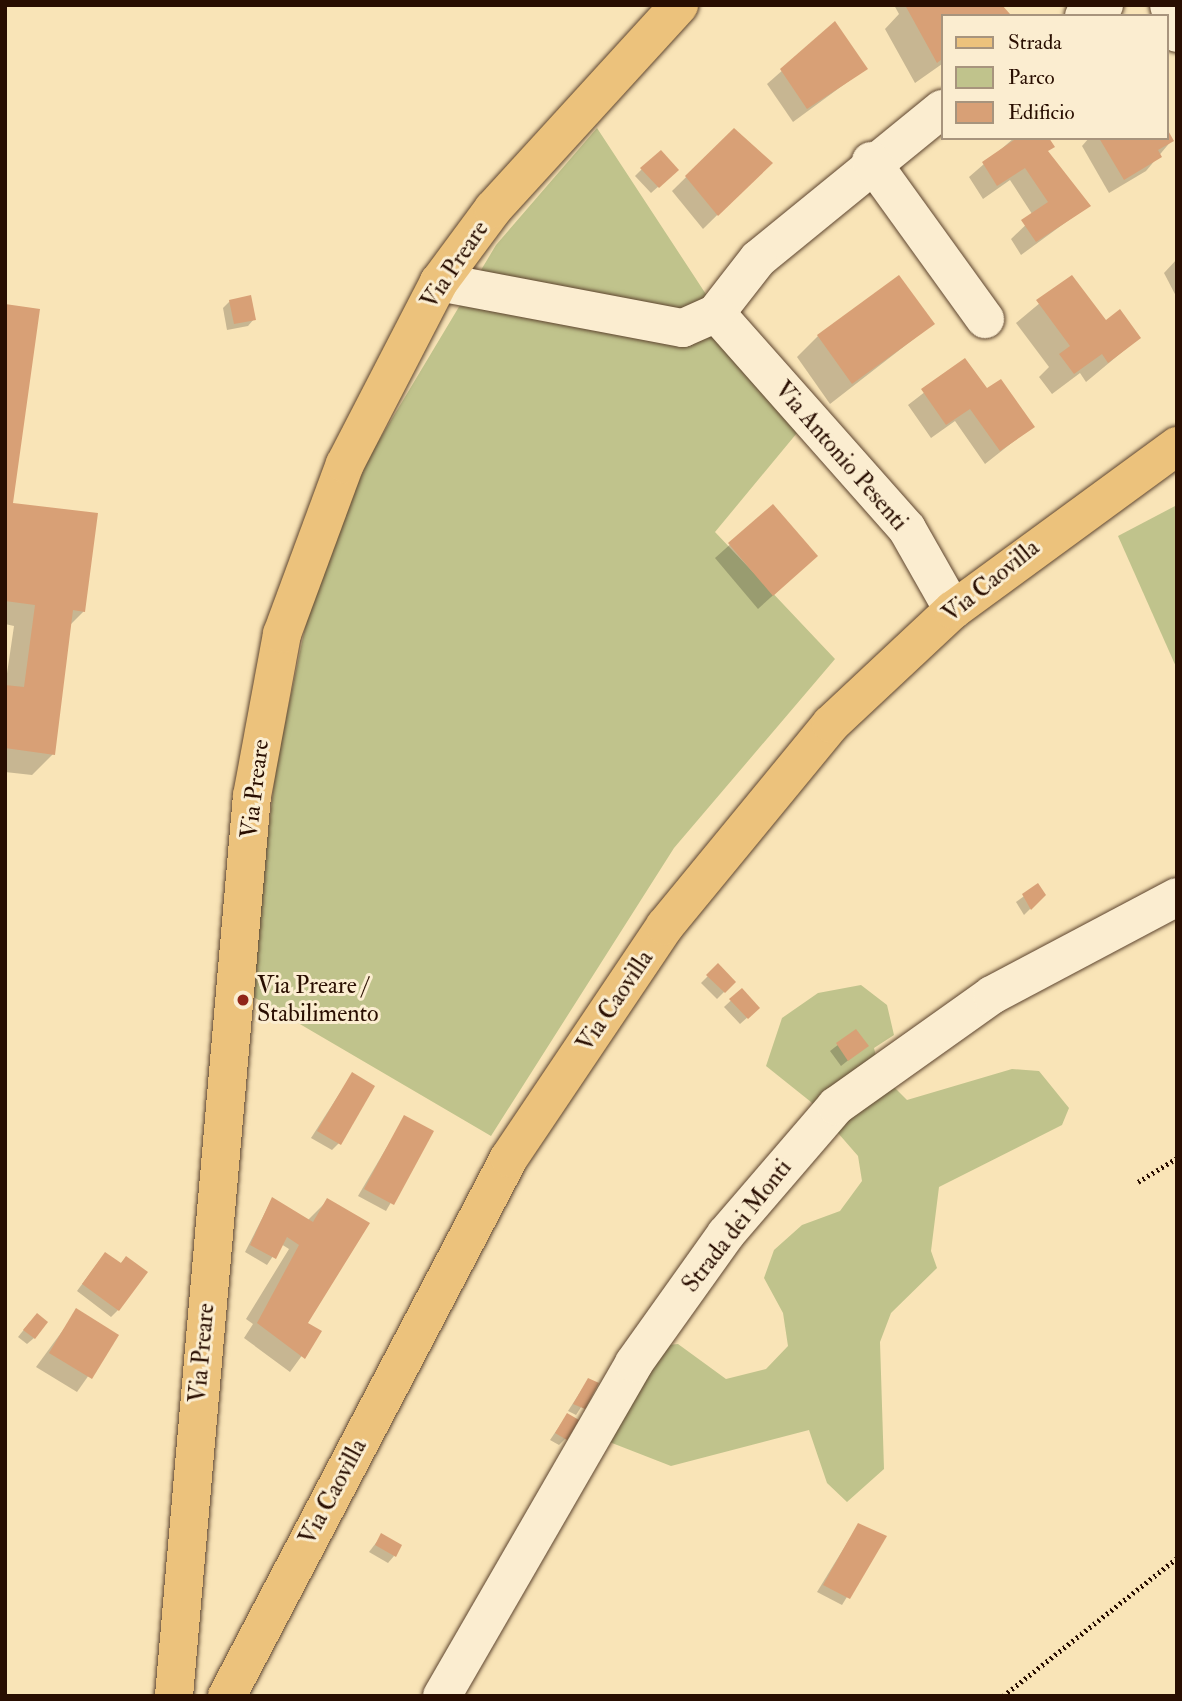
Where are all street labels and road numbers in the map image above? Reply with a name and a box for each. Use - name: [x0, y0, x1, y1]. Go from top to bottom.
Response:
- street label: Via Preare: [415, 216, 495, 314]
- street label: Via Antonio Pesenti: [768, 376, 914, 536]
- street label: Via Caovilla: [937, 533, 1045, 629]
- street label: Via Preare: [235, 738, 275, 840]
- street label: Via Caovilla: [571, 945, 659, 1057]
- street label: Strada dei Monti: [676, 1154, 798, 1298]
- street label: Via Preare: [183, 1302, 221, 1404]
- street label: Via Caovilla: [293, 1434, 373, 1550]

